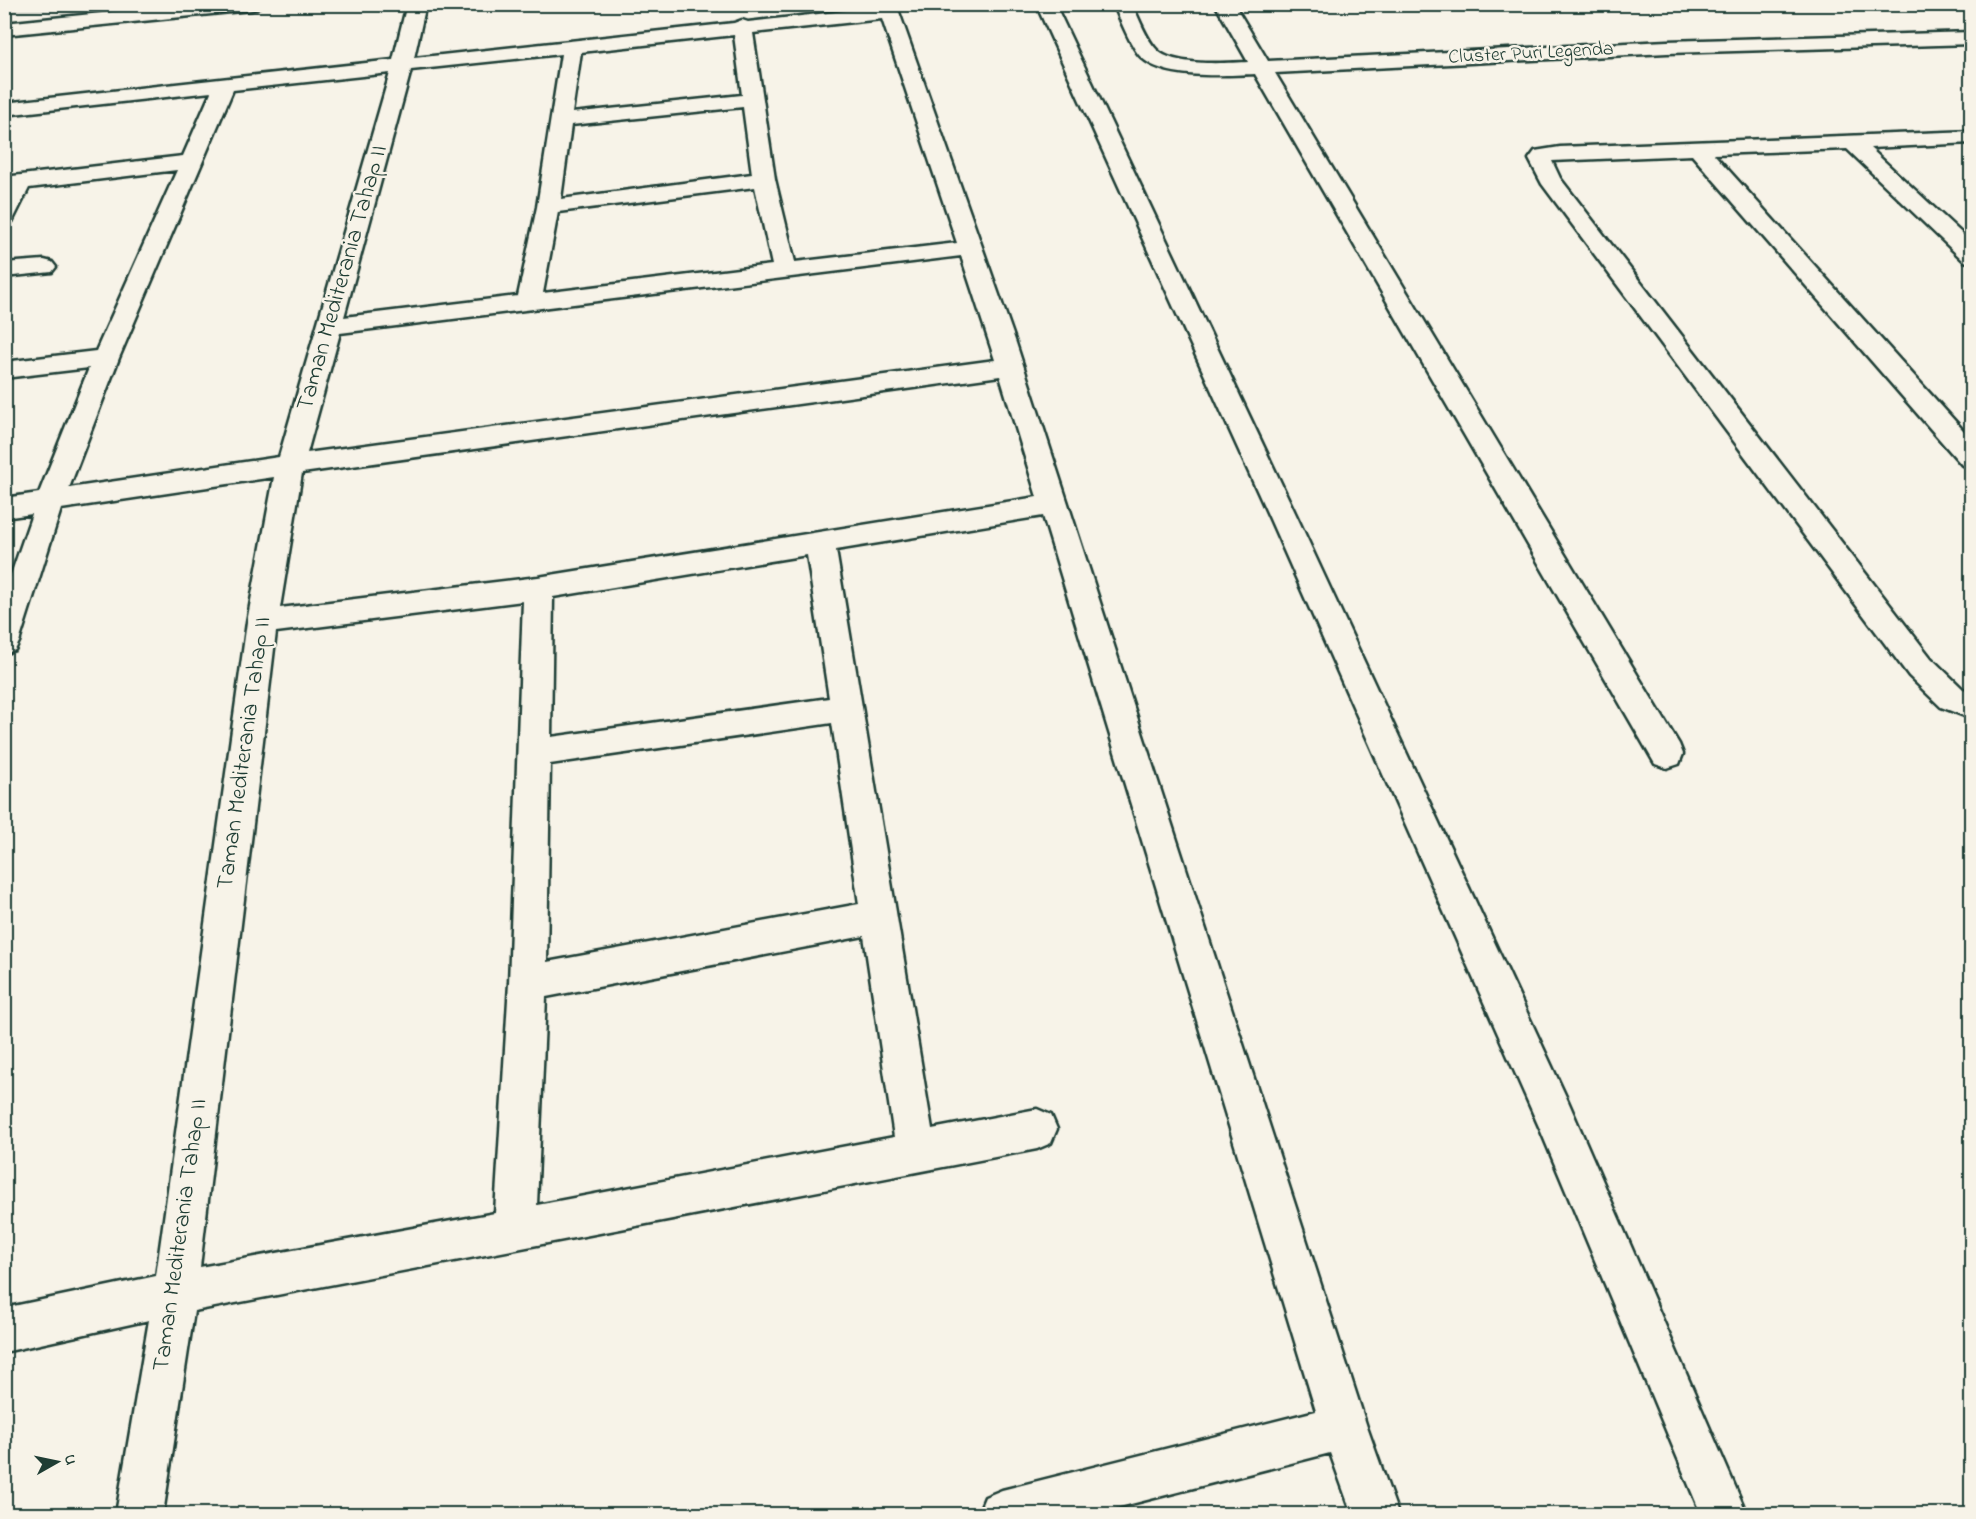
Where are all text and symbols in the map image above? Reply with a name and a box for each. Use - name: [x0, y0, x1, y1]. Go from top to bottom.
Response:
- street label: Cluster Puri Legenda: [1448, 35, 1614, 74]
- street label: Taman Mediterania Tahap II: [288, 141, 398, 415]
- street label: Taman Mediterania Tahap II: [209, 614, 281, 892]
- street label: Taman Mediterania Tahap II: [145, 1096, 217, 1374]
- north arrow: [27, 1432, 87, 1492]
- text: U: [57, 1453, 82, 1467]

